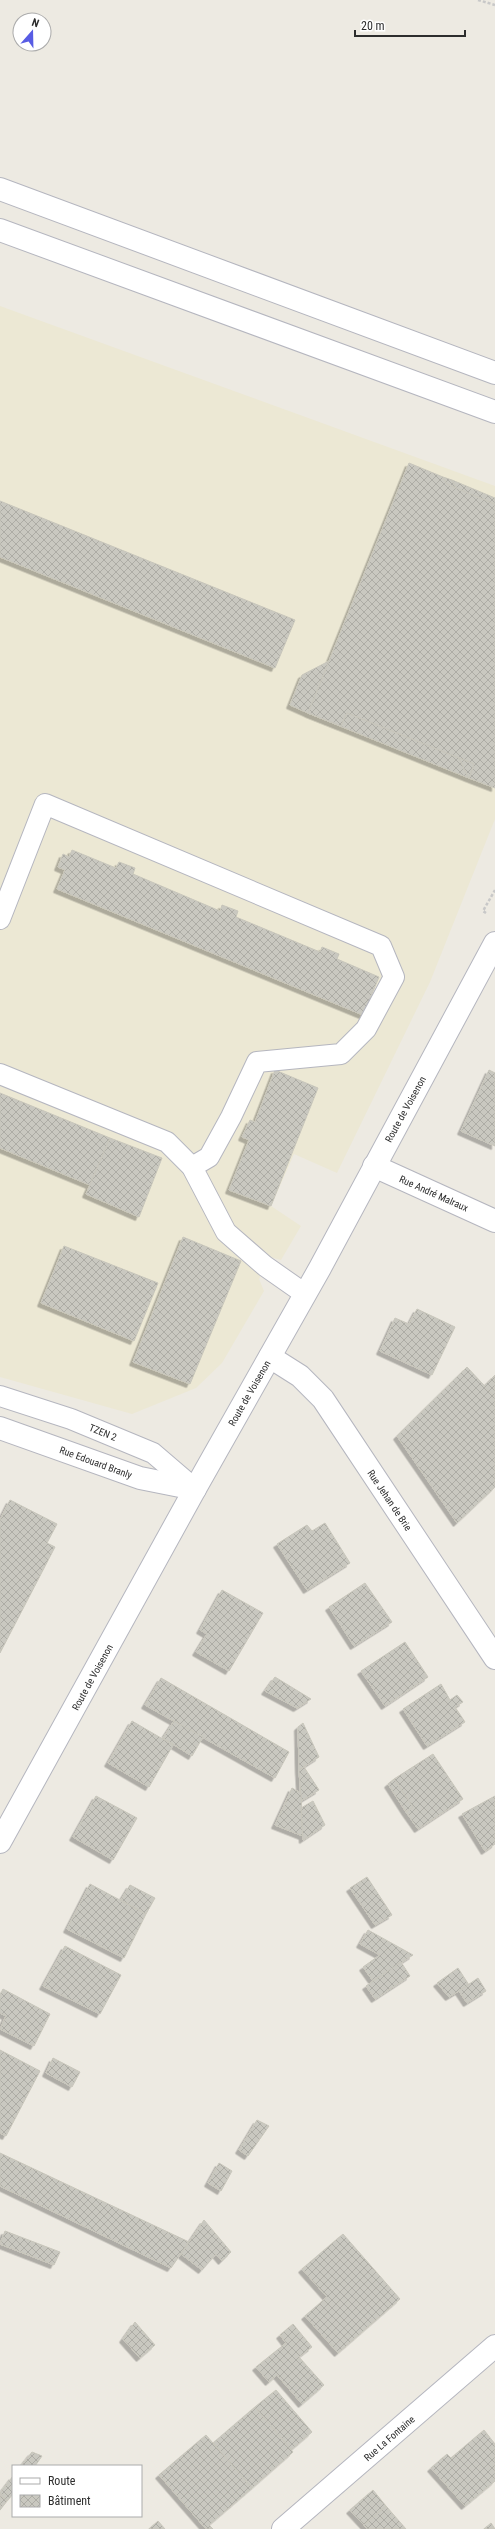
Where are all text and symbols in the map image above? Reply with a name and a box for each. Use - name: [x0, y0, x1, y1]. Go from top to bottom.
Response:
- north arrow: [12, 12, 52, 52]
- scale bar: [355, 12, 465, 38]
- text: N: [30, 16, 41, 30]
- text: 20 m: [361, 19, 385, 33]
- street label: Route de Voisenon: [383, 1074, 428, 1144]
- street label: Rue André Malraux: [398, 1173, 470, 1214]
- street label: Route de Voisenon: [226, 1358, 273, 1428]
- street label: TZEN 2: [87, 1422, 118, 1443]
- street label: Rue Edouard Branly: [58, 1444, 134, 1481]
- street label: Rue Jehan de Brie: [365, 1468, 414, 1533]
- street label: Route de Voisenon: [70, 1642, 115, 1712]
- street label: Rue La Fontaine: [362, 2413, 417, 2463]
- legend: [12, 2465, 142, 2517]
- text: Route: [48, 2474, 76, 2488]
- text: Bâtiment: [48, 2494, 91, 2508]

